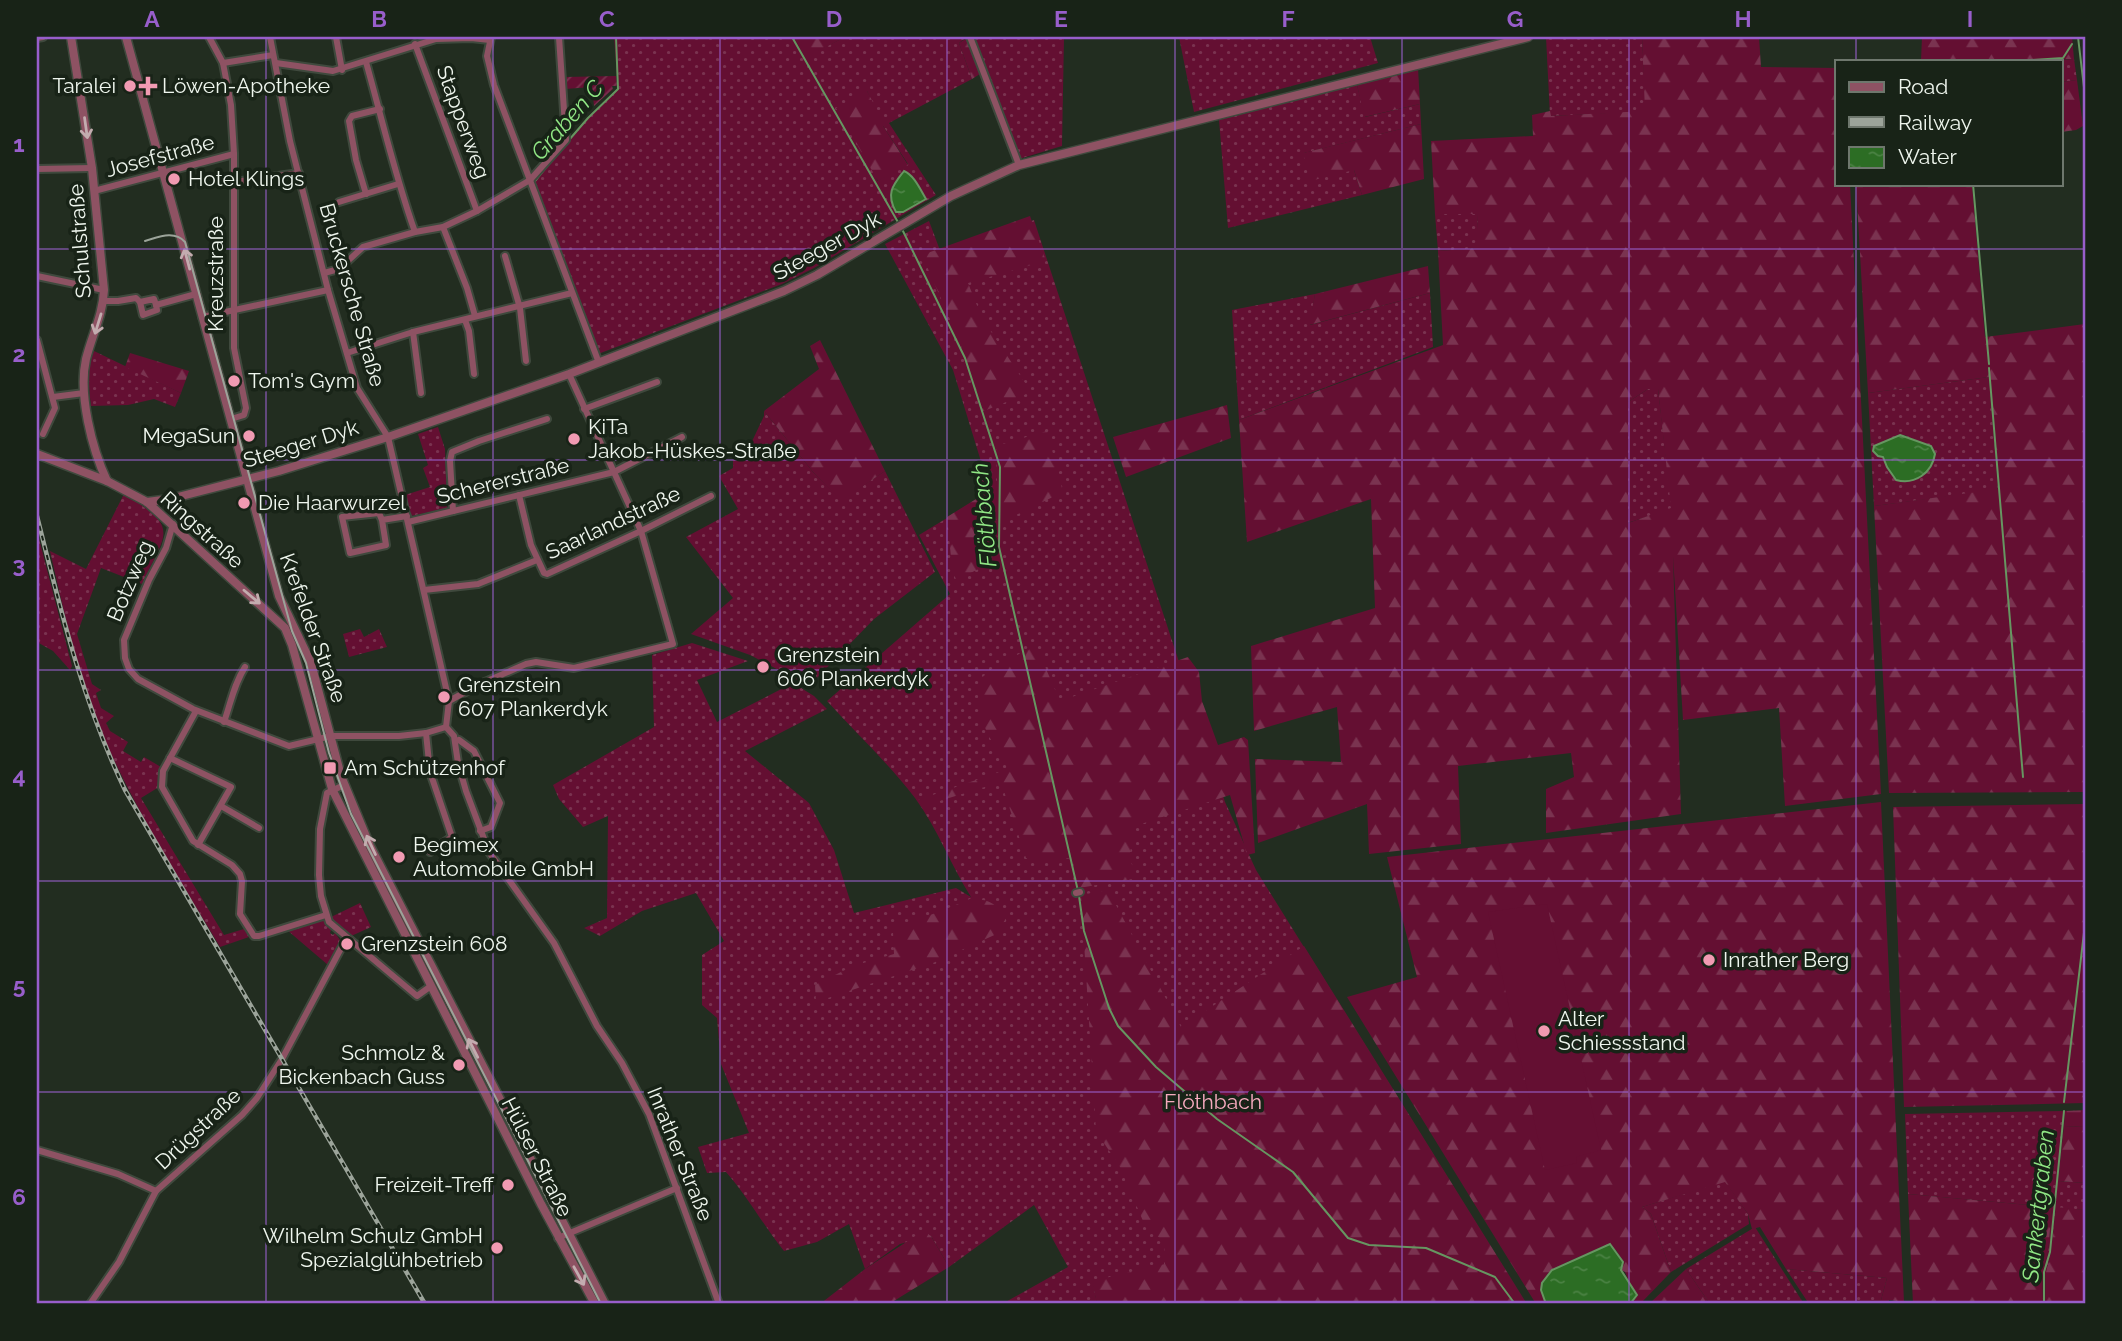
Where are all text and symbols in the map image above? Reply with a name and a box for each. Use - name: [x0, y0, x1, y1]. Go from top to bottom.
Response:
- text: A: [144, 5, 160, 32]
- text: B: [371, 5, 387, 32]
- text: C: [599, 5, 615, 32]
- text: D: [826, 5, 842, 32]
- text: E: [1054, 5, 1068, 32]
- text: F: [1281, 5, 1295, 32]
- text: G: [1507, 5, 1523, 32]
- text: H: [1734, 5, 1752, 32]
- text: I: [1967, 5, 1973, 32]
- legend: [1835, 60, 2062, 186]
- street label: Stapperweg: [431, 62, 496, 182]
- place label: Taralei: [53, 73, 116, 98]
- place label: Löwen-Apotheke: [162, 73, 330, 98]
- water label: Graben C: [525, 74, 609, 165]
- text: Road: [1898, 74, 1948, 99]
- marker: Taralei: [122, 78, 138, 94]
- marker: Löwen-Apotheke: [140, 78, 156, 94]
- text: Railway: [1898, 110, 1972, 135]
- one-way arrow: [80, 116, 93, 139]
- street label: Josefstraße: [103, 129, 217, 182]
- text: 1: [13, 130, 25, 157]
- text: Water: [1898, 144, 1957, 169]
- place label: Hotel Klings: [188, 166, 304, 191]
- marker: Hotel Klings: [166, 171, 182, 187]
- street label: Schulstraße: [63, 183, 96, 299]
- street label: Bruckersche Straße: [314, 200, 391, 389]
- street label: Steeger Dyk: [769, 206, 885, 285]
- street label: Kreuzstraße: [203, 216, 228, 332]
- one-way arrow: [180, 248, 193, 271]
- one-way arrow: [90, 312, 103, 334]
- text: 2: [13, 340, 25, 367]
- place label: Tom's Gym: [248, 368, 355, 393]
- marker: Tom's Gym: [226, 373, 242, 389]
- street label: Steeger Dyk: [240, 414, 361, 473]
- place label: KiTa Jakob-Hüskes-Straße: [588, 414, 797, 463]
- place label: MegaSun: [143, 423, 235, 448]
- marker: MegaSun: [241, 428, 257, 444]
- marker: KiTa Jakob-Hüskes-Straße: [566, 431, 582, 447]
- street label: Schererstraße: [434, 452, 572, 509]
- water label: Flöthbach: [965, 462, 1002, 568]
- street label: Saarlandstraße: [542, 481, 684, 565]
- street label: Ringstraße: [156, 486, 249, 573]
- place label: Die Haarwurzel: [258, 490, 406, 515]
- marker: Die Haarwurzel: [236, 495, 252, 511]
- street label: Botzweg: [101, 536, 158, 625]
- street label: Krefelder Straße: [275, 550, 352, 706]
- text: 3: [13, 551, 25, 578]
- one-way arrow: [242, 590, 260, 605]
- place label: Grenzstein 606 Plankerdyk: [777, 642, 929, 691]
- marker: Grenzstein 606 Plankerdyk: [755, 659, 771, 675]
- place label: Grenzstein 607 Plankerdyk: [458, 672, 608, 721]
- marker: Grenzstein 607 Plankerdyk: [436, 689, 452, 705]
- place label: Am Schützenhof: [344, 755, 506, 780]
- marker: Am Schützenhof: [322, 760, 338, 776]
- text: 4: [12, 762, 26, 789]
- place label: Begimex Automobile GmbH: [413, 832, 594, 881]
- one-way arrow: [363, 835, 377, 856]
- marker: Begimex Automobile GmbH: [391, 849, 407, 865]
- place label: Grenzstein 608: [361, 931, 507, 956]
- marker: Grenzstein 608: [339, 936, 355, 952]
- place label: Inrather Berg: [1723, 947, 1849, 972]
- marker: Inrather Berg: [1701, 952, 1717, 968]
- text: 5: [13, 972, 26, 999]
- place label: Alter Schiessstand: [1558, 1006, 1686, 1055]
- marker: Alter Schiessstand: [1536, 1023, 1552, 1039]
- one-way arrow: [466, 1038, 480, 1059]
- place label: Schmolz & Bickenbach Guss: [278, 1040, 445, 1089]
- marker: Schmolz & Bickenbach Guss: [451, 1057, 467, 1073]
- street label: Drügstraße: [150, 1083, 246, 1174]
- street label: Inrather Straße: [642, 1083, 719, 1224]
- park label: Flöthbach: [1164, 1089, 1262, 1114]
- street label: Hülser Straße: [497, 1093, 578, 1221]
- water label: Sankertgraben: [2016, 1128, 2059, 1285]
- place label: Freizeit-Treff: [375, 1172, 495, 1197]
- marker: Freizeit-Treff: [500, 1177, 516, 1193]
- text: 6: [12, 1183, 26, 1210]
- place label: Wilhelm Schulz GmbH Spezialglühbetrieb: [263, 1223, 483, 1272]
- marker: Wilhelm Schulz GmbH Spezialglühbetrieb: [489, 1240, 505, 1256]
- one-way arrow: [573, 1265, 586, 1286]

